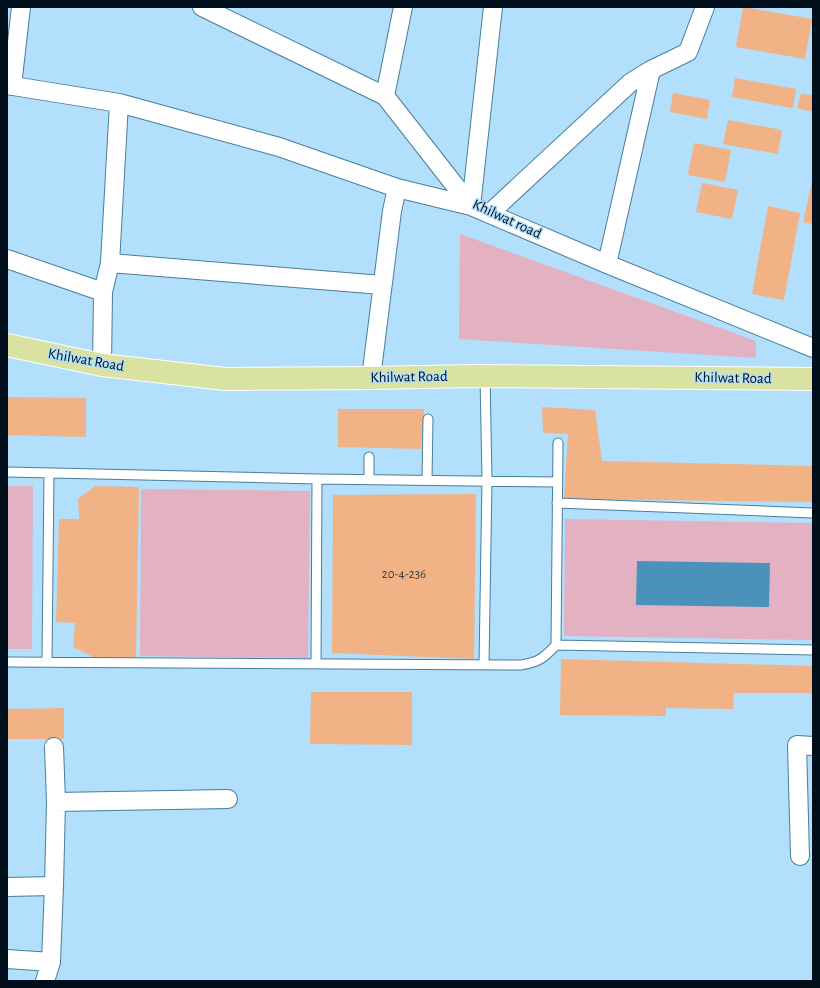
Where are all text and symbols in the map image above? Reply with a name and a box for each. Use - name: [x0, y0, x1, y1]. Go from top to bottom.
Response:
- street label: Khilwat road: [470, 197, 544, 242]
- street label: Khilwat Road: [47, 346, 126, 374]
- street label: Khilwat Road: [370, 369, 448, 385]
- street label: Khilwat Road: [694, 370, 772, 386]
- house number: 20-4-236: [382, 568, 426, 581]

